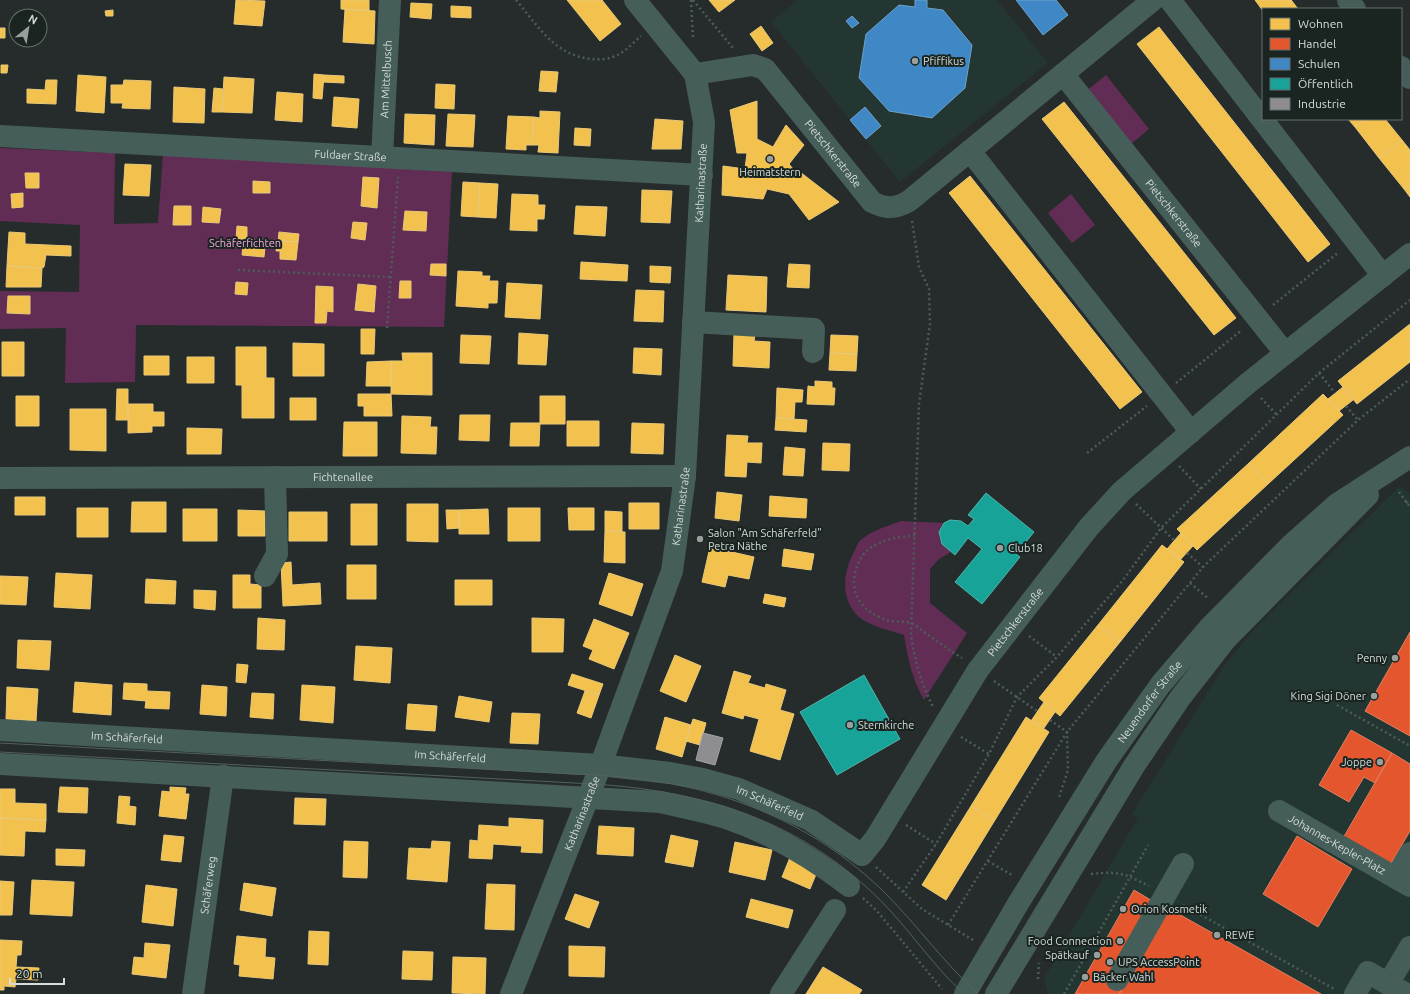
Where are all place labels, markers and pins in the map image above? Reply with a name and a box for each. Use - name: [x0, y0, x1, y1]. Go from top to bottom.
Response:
- place label: Pfiffikus: [923, 55, 964, 67]
- marker: Pfiffikus: [910, 56, 920, 66]
- marker: Heimatstern: [765, 154, 775, 164]
- place label: Heimatstern: [739, 166, 801, 178]
- place label: Salon "Am Schäferfeld" Petra Näthe: [708, 527, 822, 552]
- marker: Salon "Am Schäferfeld" Petra Näthe: [695, 534, 705, 544]
- place label: Club18: [1008, 542, 1043, 554]
- marker: Club18: [995, 543, 1005, 553]
- place label: Penny: [1357, 652, 1388, 664]
- marker: Penny: [1390, 653, 1400, 663]
- place label: King Sigi Döner: [1291, 690, 1367, 702]
- marker: King Sigi Döner: [1369, 691, 1379, 701]
- place label: Sternkirche: [858, 719, 914, 731]
- marker: Sternkirche: [845, 720, 855, 730]
- place label: Joppe: [1341, 756, 1372, 768]
- marker: Joppe: [1375, 757, 1385, 767]
- place label: Orion Kosmetik: [1131, 903, 1208, 915]
- marker: Orion Kosmetik: [1118, 904, 1128, 914]
- place label: REWE: [1225, 929, 1254, 941]
- marker: REWE: [1212, 930, 1222, 940]
- place label: Food Connection: [1028, 935, 1112, 947]
- marker: Food Connection: [1115, 936, 1125, 946]
- place label: Spätkauf: [1045, 949, 1090, 961]
- marker: Spätkauf: [1092, 950, 1102, 960]
- place label: UPS AccessPoint: [1118, 956, 1200, 968]
- marker: UPS AccessPoint: [1105, 957, 1115, 967]
- place label: Bäcker Wahl: [1093, 971, 1154, 983]
- marker: Bäcker Wahl: [1080, 972, 1090, 982]

